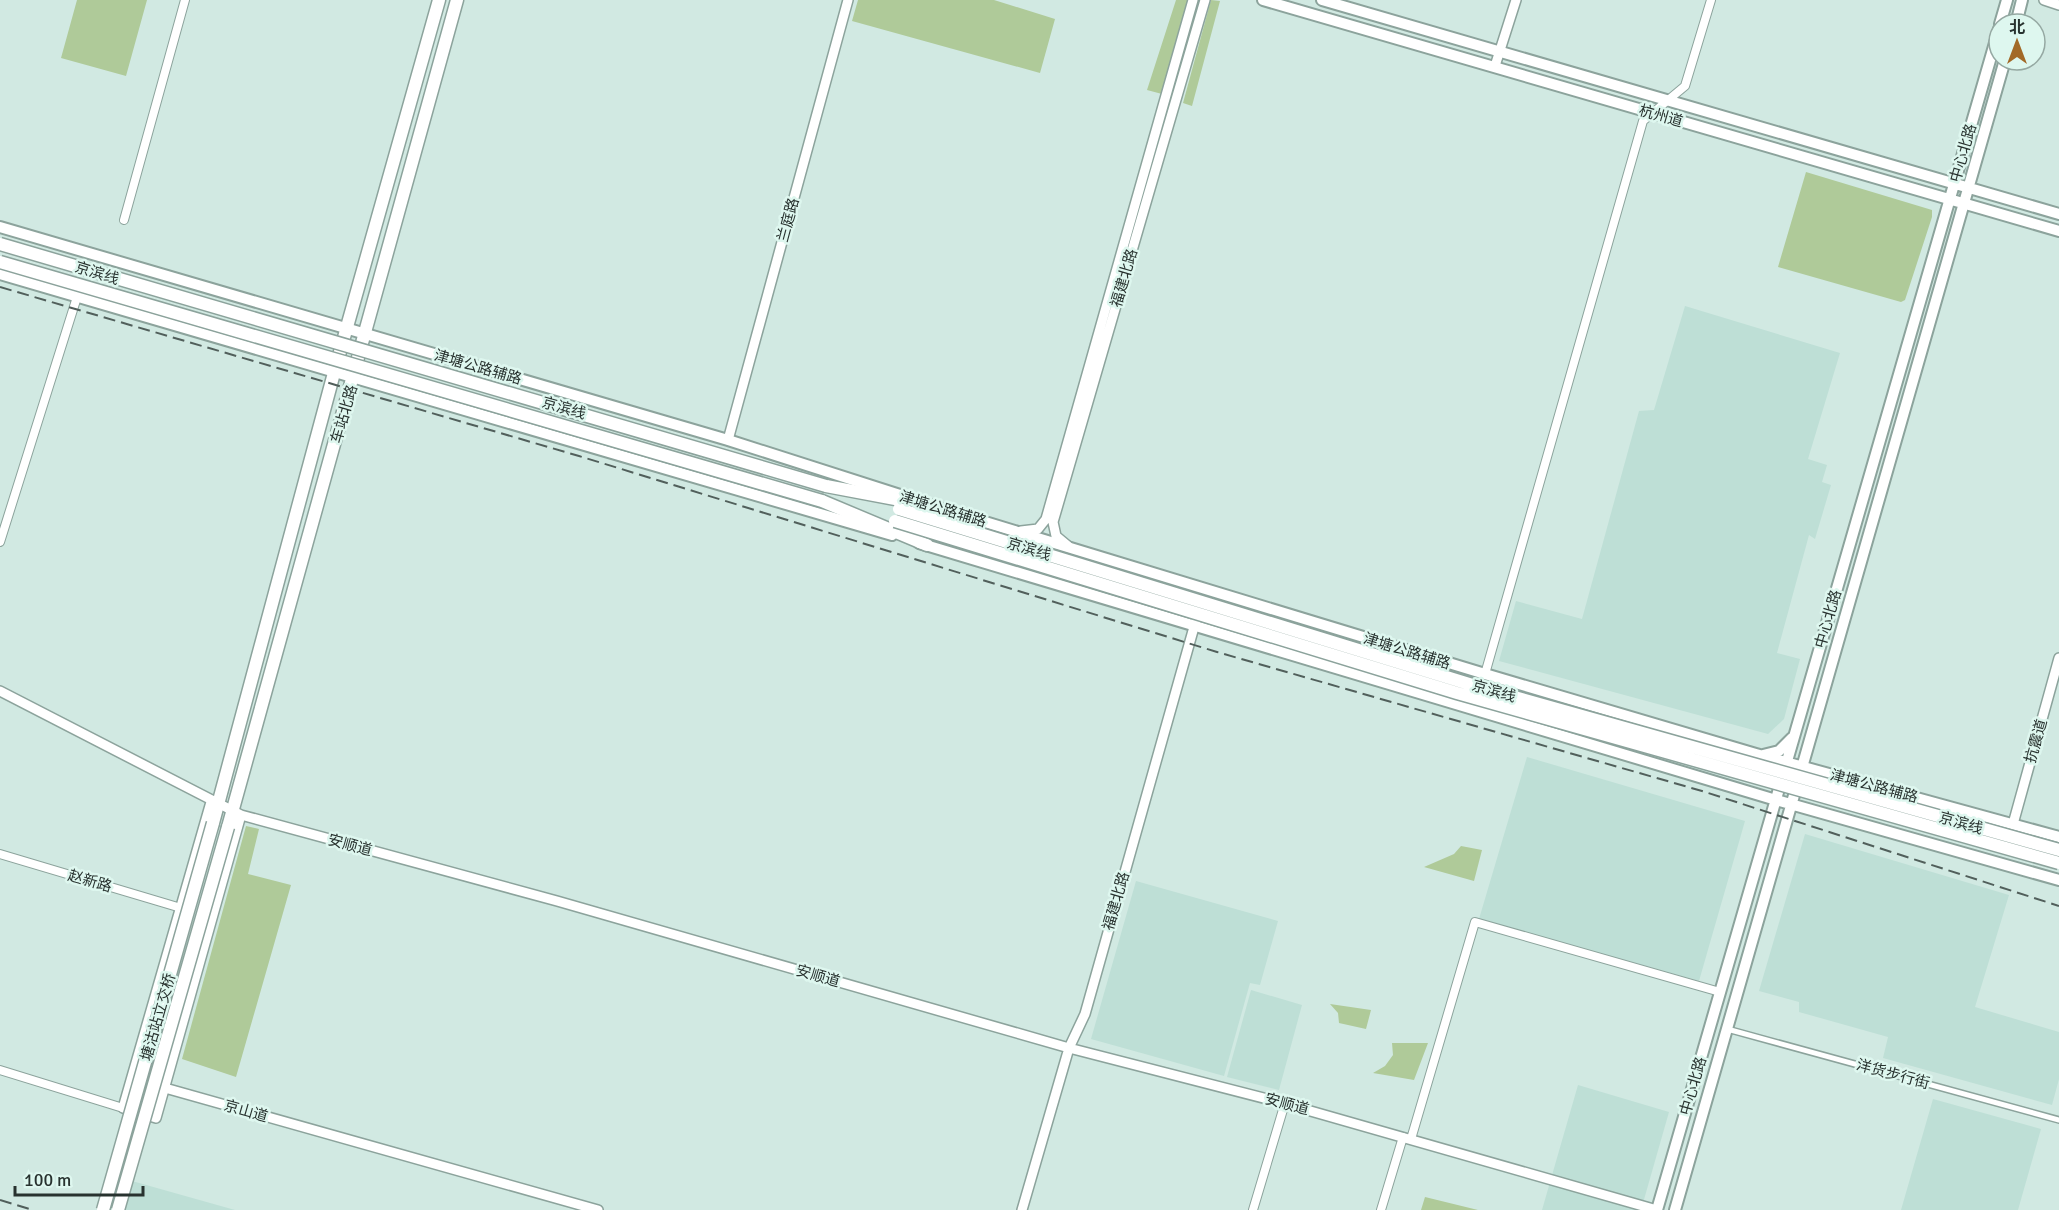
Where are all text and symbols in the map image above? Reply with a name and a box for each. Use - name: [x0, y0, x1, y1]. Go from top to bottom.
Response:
- north arrow: [1987, 12, 2047, 72]
- text: 北: [2009, 18, 2025, 38]
- street label: 杭州道: [1637, 101, 1685, 131]
- street label: 中心北路: [1946, 122, 1980, 184]
- street label: 兰庭路: [773, 196, 803, 244]
- street label: 福建北路: [1107, 247, 1141, 309]
- street label: 京滨线: [73, 258, 121, 288]
- street label: 津塘公路辅路: [432, 346, 524, 388]
- street label: 车站北路: [327, 383, 361, 445]
- street label: 京滨线: [540, 393, 588, 423]
- street label: 津塘公路辅路: [897, 487, 989, 531]
- street label: 京滨线: [1005, 534, 1053, 564]
- street label: 中心北路: [1811, 588, 1845, 650]
- street label: 津塘公路辅路: [1361, 629, 1453, 673]
- street label: 京滨线: [1470, 676, 1518, 706]
- street label: 抗震道: [2021, 717, 2051, 765]
- street label: 津塘公路辅路: [1828, 766, 1920, 806]
- street label: 京滨线: [1937, 808, 1985, 838]
- street label: 安顺道: [326, 830, 374, 860]
- street label: 赵新路: [66, 866, 114, 896]
- street label: 福建北路: [1099, 870, 1133, 932]
- street label: 安顺道: [794, 961, 842, 991]
- street label: 塘沽站立交桥: [137, 971, 179, 1063]
- street label: 中心北路: [1676, 1055, 1710, 1117]
- street label: 洋货步行街: [1854, 1056, 1932, 1092]
- street label: 安顺道: [1263, 1089, 1311, 1119]
- street label: 京山道: [222, 1096, 270, 1126]
- scale bar: [15, 1159, 142, 1197]
- text: 100 m: [24, 1169, 71, 1191]

